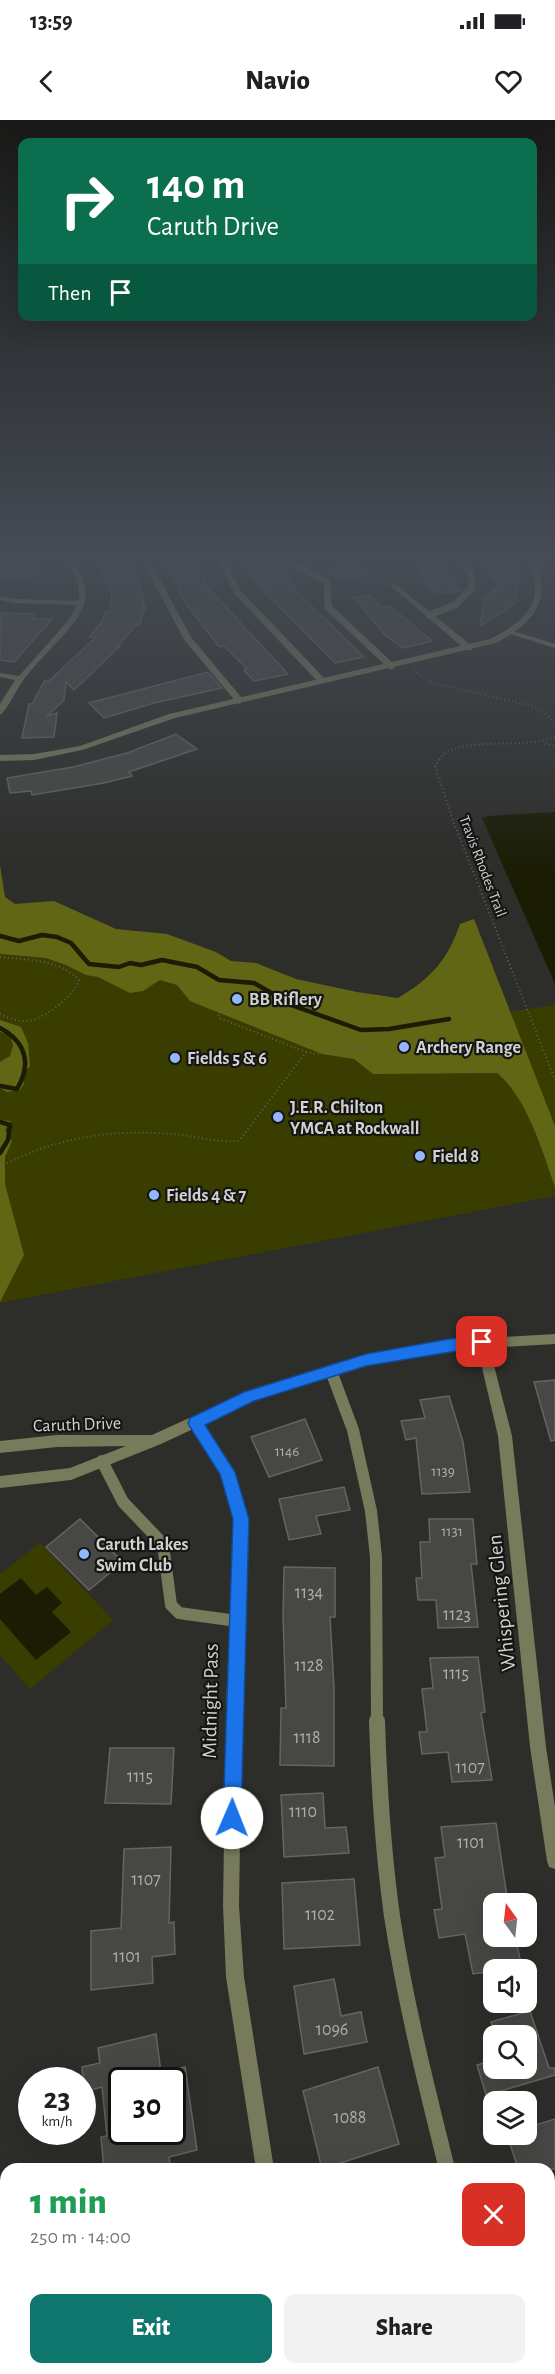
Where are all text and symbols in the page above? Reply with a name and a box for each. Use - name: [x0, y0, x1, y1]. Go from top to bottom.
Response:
- text: 13:59: [30, 10, 73, 32]
- icon: back: [30, 65, 63, 98]
- icon: heart: [492, 65, 525, 98]
- text: Navio: [245, 67, 310, 94]
- icon: right: [48, 162, 126, 240]
- text: 140 m: [147, 164, 245, 206]
- text: Caruth Drive: [147, 213, 279, 240]
- icon: arrive: [104, 276, 137, 309]
- text: Then: [48, 282, 92, 304]
- street label: Travis Rhodes Trail: [456, 813, 509, 919]
- place label: BB Riflery: [249, 991, 323, 1009]
- marker: BB Riflery: [230, 992, 244, 1006]
- place label: Archery Range: [416, 1039, 521, 1057]
- marker: Archery Range: [397, 1040, 411, 1054]
- place label: Fields 5 & 6: [187, 1050, 267, 1068]
- marker: Fields 5 & 6: [168, 1051, 182, 1065]
- place label: J.E.R. Chilton YMCA at Rockwall: [290, 1099, 420, 1138]
- marker: J.E.R. Chilton YMCA at Rockwall: [271, 1110, 285, 1124]
- place label: Field 8: [432, 1148, 479, 1166]
- marker: Field 8: [413, 1149, 427, 1163]
- place label: Fields 4 & 7: [166, 1187, 246, 1205]
- marker: Fields 4 & 7: [147, 1188, 161, 1202]
- pin: [456, 1316, 507, 1367]
- icon: arrive: [465, 1325, 498, 1358]
- street label: Caruth Drive: [33, 1414, 121, 1436]
- house number: 1146: [275, 1444, 299, 1459]
- house number: 1139: [431, 1464, 455, 1479]
- house number: 1131: [441, 1524, 463, 1539]
- street label: Whispering Glen: [484, 1534, 519, 1672]
- place label: Caruth Lakes Swim Club: [96, 1536, 189, 1575]
- marker: Caruth Lakes Swim Club: [77, 1547, 91, 1561]
- house number: 1134: [295, 1584, 324, 1602]
- house number: 1123: [443, 1606, 471, 1624]
- street label: Midnight Pass: [199, 1643, 222, 1759]
- house number: 1128: [294, 1657, 324, 1675]
- house number: 1115: [443, 1665, 469, 1683]
- house number: 1118: [293, 1729, 321, 1747]
- house number: 1107: [455, 1759, 485, 1777]
- house number: 1115: [127, 1768, 153, 1786]
- position arrow: [200, 1786, 264, 1850]
- house number: 1110: [289, 1803, 317, 1821]
- house number: 1101: [457, 1834, 485, 1852]
- house number: 1107: [131, 1871, 161, 1889]
- north arrow: [483, 1893, 537, 1947]
- map controls: [483, 1893, 537, 2145]
- house number: 1102: [305, 1906, 335, 1924]
- house number: 1101: [113, 1948, 141, 1966]
- button: sound: [483, 1959, 537, 2013]
- house number: 1096: [316, 2021, 348, 2039]
- button: search: [483, 2025, 537, 2079]
- speed limit sign: 30: [108, 2067, 186, 2145]
- text: 23: [43, 2084, 71, 2114]
- button: layers: [483, 2091, 537, 2145]
- house number: 1088: [334, 2109, 366, 2127]
- text: km/h: [42, 2114, 72, 2129]
- button: close: [462, 2183, 525, 2246]
- text: 1 min: [30, 2184, 107, 2220]
- text: 250 m · 14:00: [30, 2227, 131, 2247]
- button: Exit: [30, 2294, 272, 2363]
- button: Share: [284, 2294, 525, 2363]

